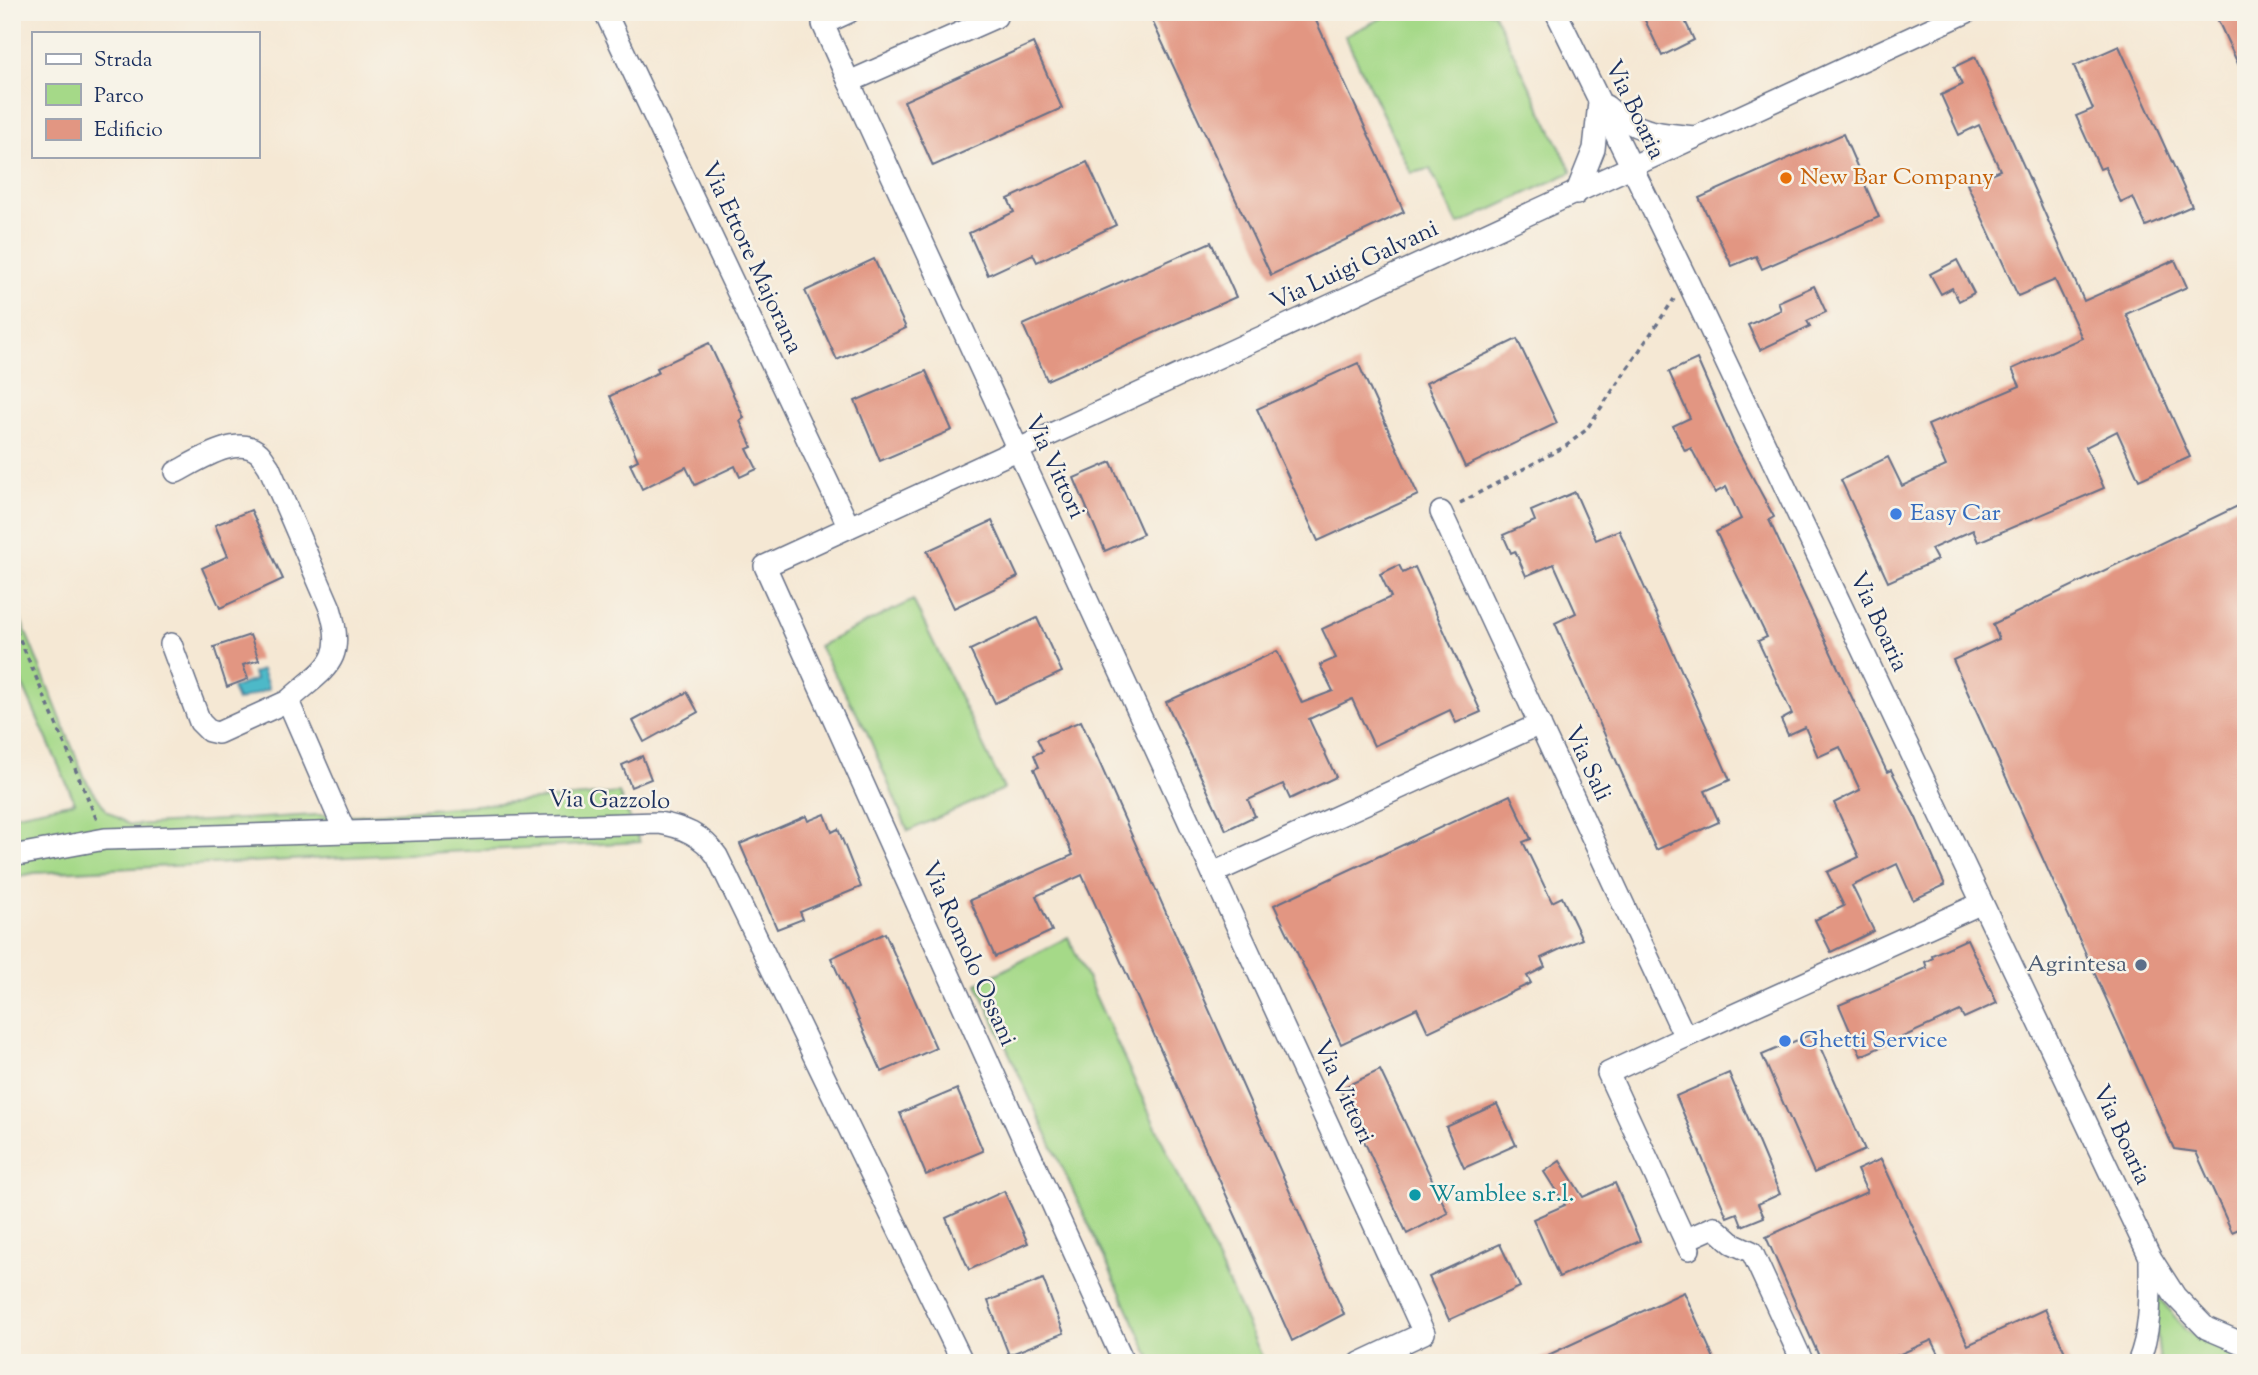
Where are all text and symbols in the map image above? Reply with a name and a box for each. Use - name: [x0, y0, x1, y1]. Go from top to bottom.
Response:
- legend: [32, 32, 259, 158]
- text: Strada: [94, 46, 153, 76]
- street label: Via Boaria: [1595, 55, 1673, 165]
- text: Parco: [94, 82, 144, 112]
- text: Edificio: [94, 116, 163, 146]
- street label: Via Ettore Majorana: [692, 156, 810, 360]
- place label: New Bar Company: [1800, 161, 1994, 195]
- marker: New Bar Company: [1778, 170, 1794, 186]
- street label: Via Luigi Galvani: [1266, 212, 1445, 320]
- street label: Via Vittori: [1015, 410, 1093, 525]
- place label: Easy Car: [1910, 497, 2001, 531]
- marker: Easy Car: [1888, 506, 1904, 522]
- street label: Via Boaria: [1840, 566, 1916, 678]
- street label: Via Sali: [1555, 721, 1619, 808]
- street label: Via Gazzolo: [548, 783, 670, 819]
- street label: Via Romolo Ossani: [912, 856, 1024, 1052]
- place label: Agrintesa: [2027, 948, 2127, 982]
- marker: Agrintesa: [2133, 957, 2149, 973]
- place label: Ghetti Service: [1799, 1024, 1948, 1058]
- marker: Ghetti Service: [1777, 1033, 1793, 1049]
- street label: Via Vittori: [1304, 1035, 1382, 1150]
- street label: Via Boaria: [2083, 1079, 2159, 1191]
- place label: Wamblee s.r.l.: [1429, 1178, 1574, 1212]
- marker: Wamblee s.r.l.: [1407, 1187, 1423, 1203]

